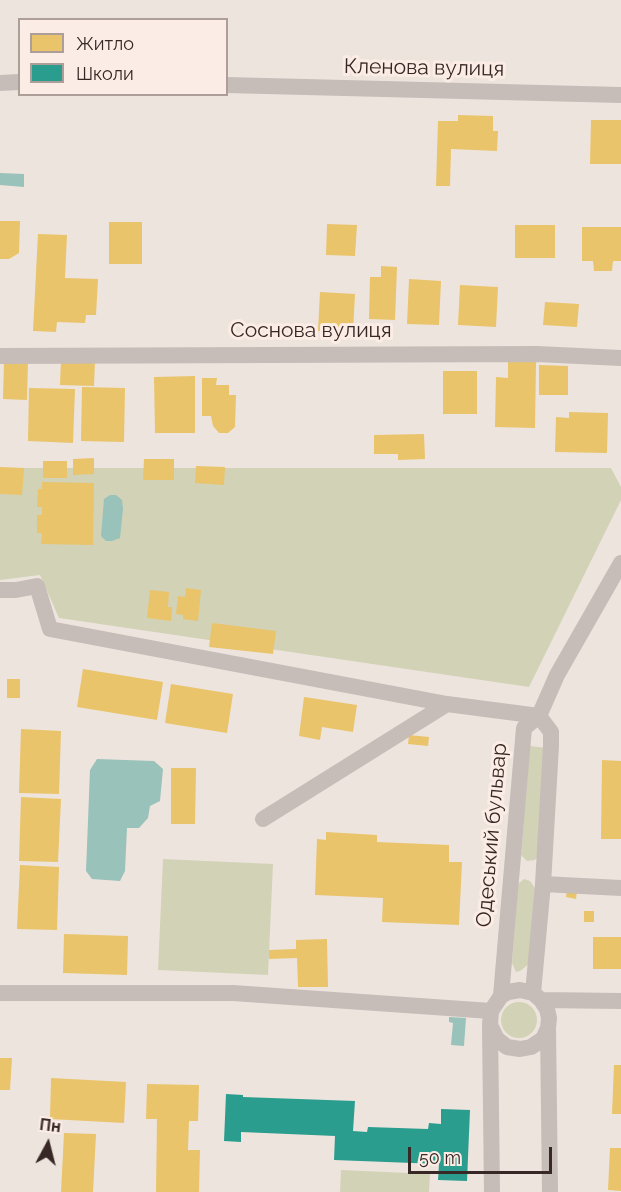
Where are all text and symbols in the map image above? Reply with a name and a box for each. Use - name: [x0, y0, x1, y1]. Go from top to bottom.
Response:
- legend: [18, 18, 228, 96]
- text: Житло: [76, 33, 134, 54]
- street label: Кленова вулиця: [344, 54, 504, 82]
- text: Школи: [76, 63, 134, 84]
- street label: Соснова вулиця: [230, 318, 392, 344]
- street label: Одеський бульвар: [471, 742, 513, 928]
- north arrow: [18, 1114, 78, 1174]
- text: Пн: [39, 1115, 62, 1136]
- scale bar: [411, 1135, 555, 1173]
- text: 50 m: [419, 1147, 461, 1168]

